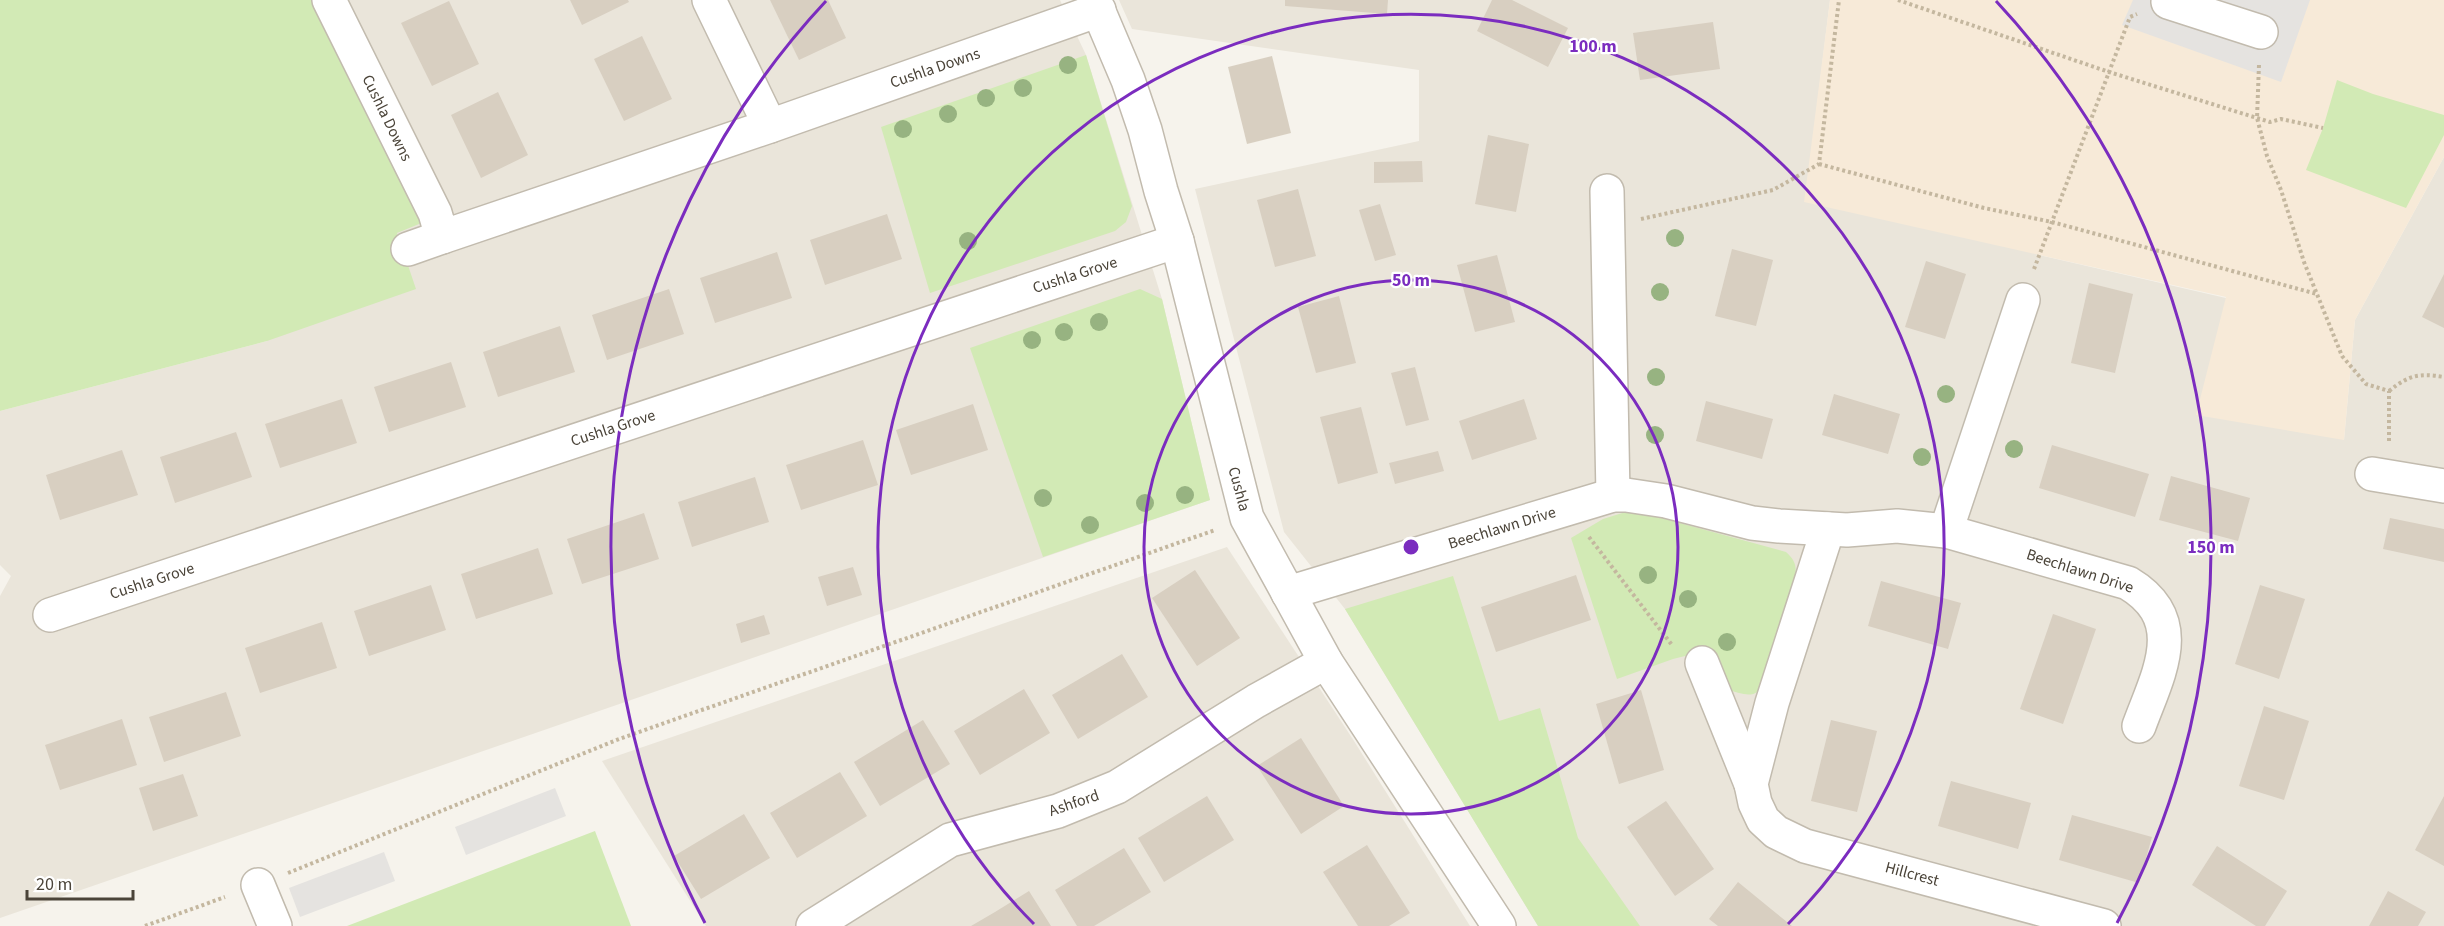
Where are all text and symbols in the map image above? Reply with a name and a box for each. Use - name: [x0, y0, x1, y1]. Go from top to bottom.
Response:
- text: 100 m: [1569, 34, 1617, 59]
- street label: Cushla Downs: [887, 42, 983, 94]
- street label: Cushla Downs: [357, 71, 418, 165]
- street label: Cushla Grove: [1030, 251, 1120, 299]
- text: 50 m: [1392, 268, 1430, 293]
- street label: Cushla Grove: [568, 404, 658, 452]
- street label: Cushla: [1223, 464, 1255, 514]
- street label: Beechlawn Drive: [1445, 501, 1559, 555]
- text: 150 m: [2187, 535, 2235, 560]
- centre of rings: [1401, 537, 1421, 557]
- street label: Beechlawn Drive: [2024, 543, 2137, 599]
- street label: Cushla Grove: [107, 557, 197, 605]
- street label: Ashford: [1046, 784, 1102, 822]
- street label: Hillcrest: [1883, 856, 1942, 892]
- scale bar: [27, 863, 134, 901]
- text: 20 m: [36, 872, 72, 897]

